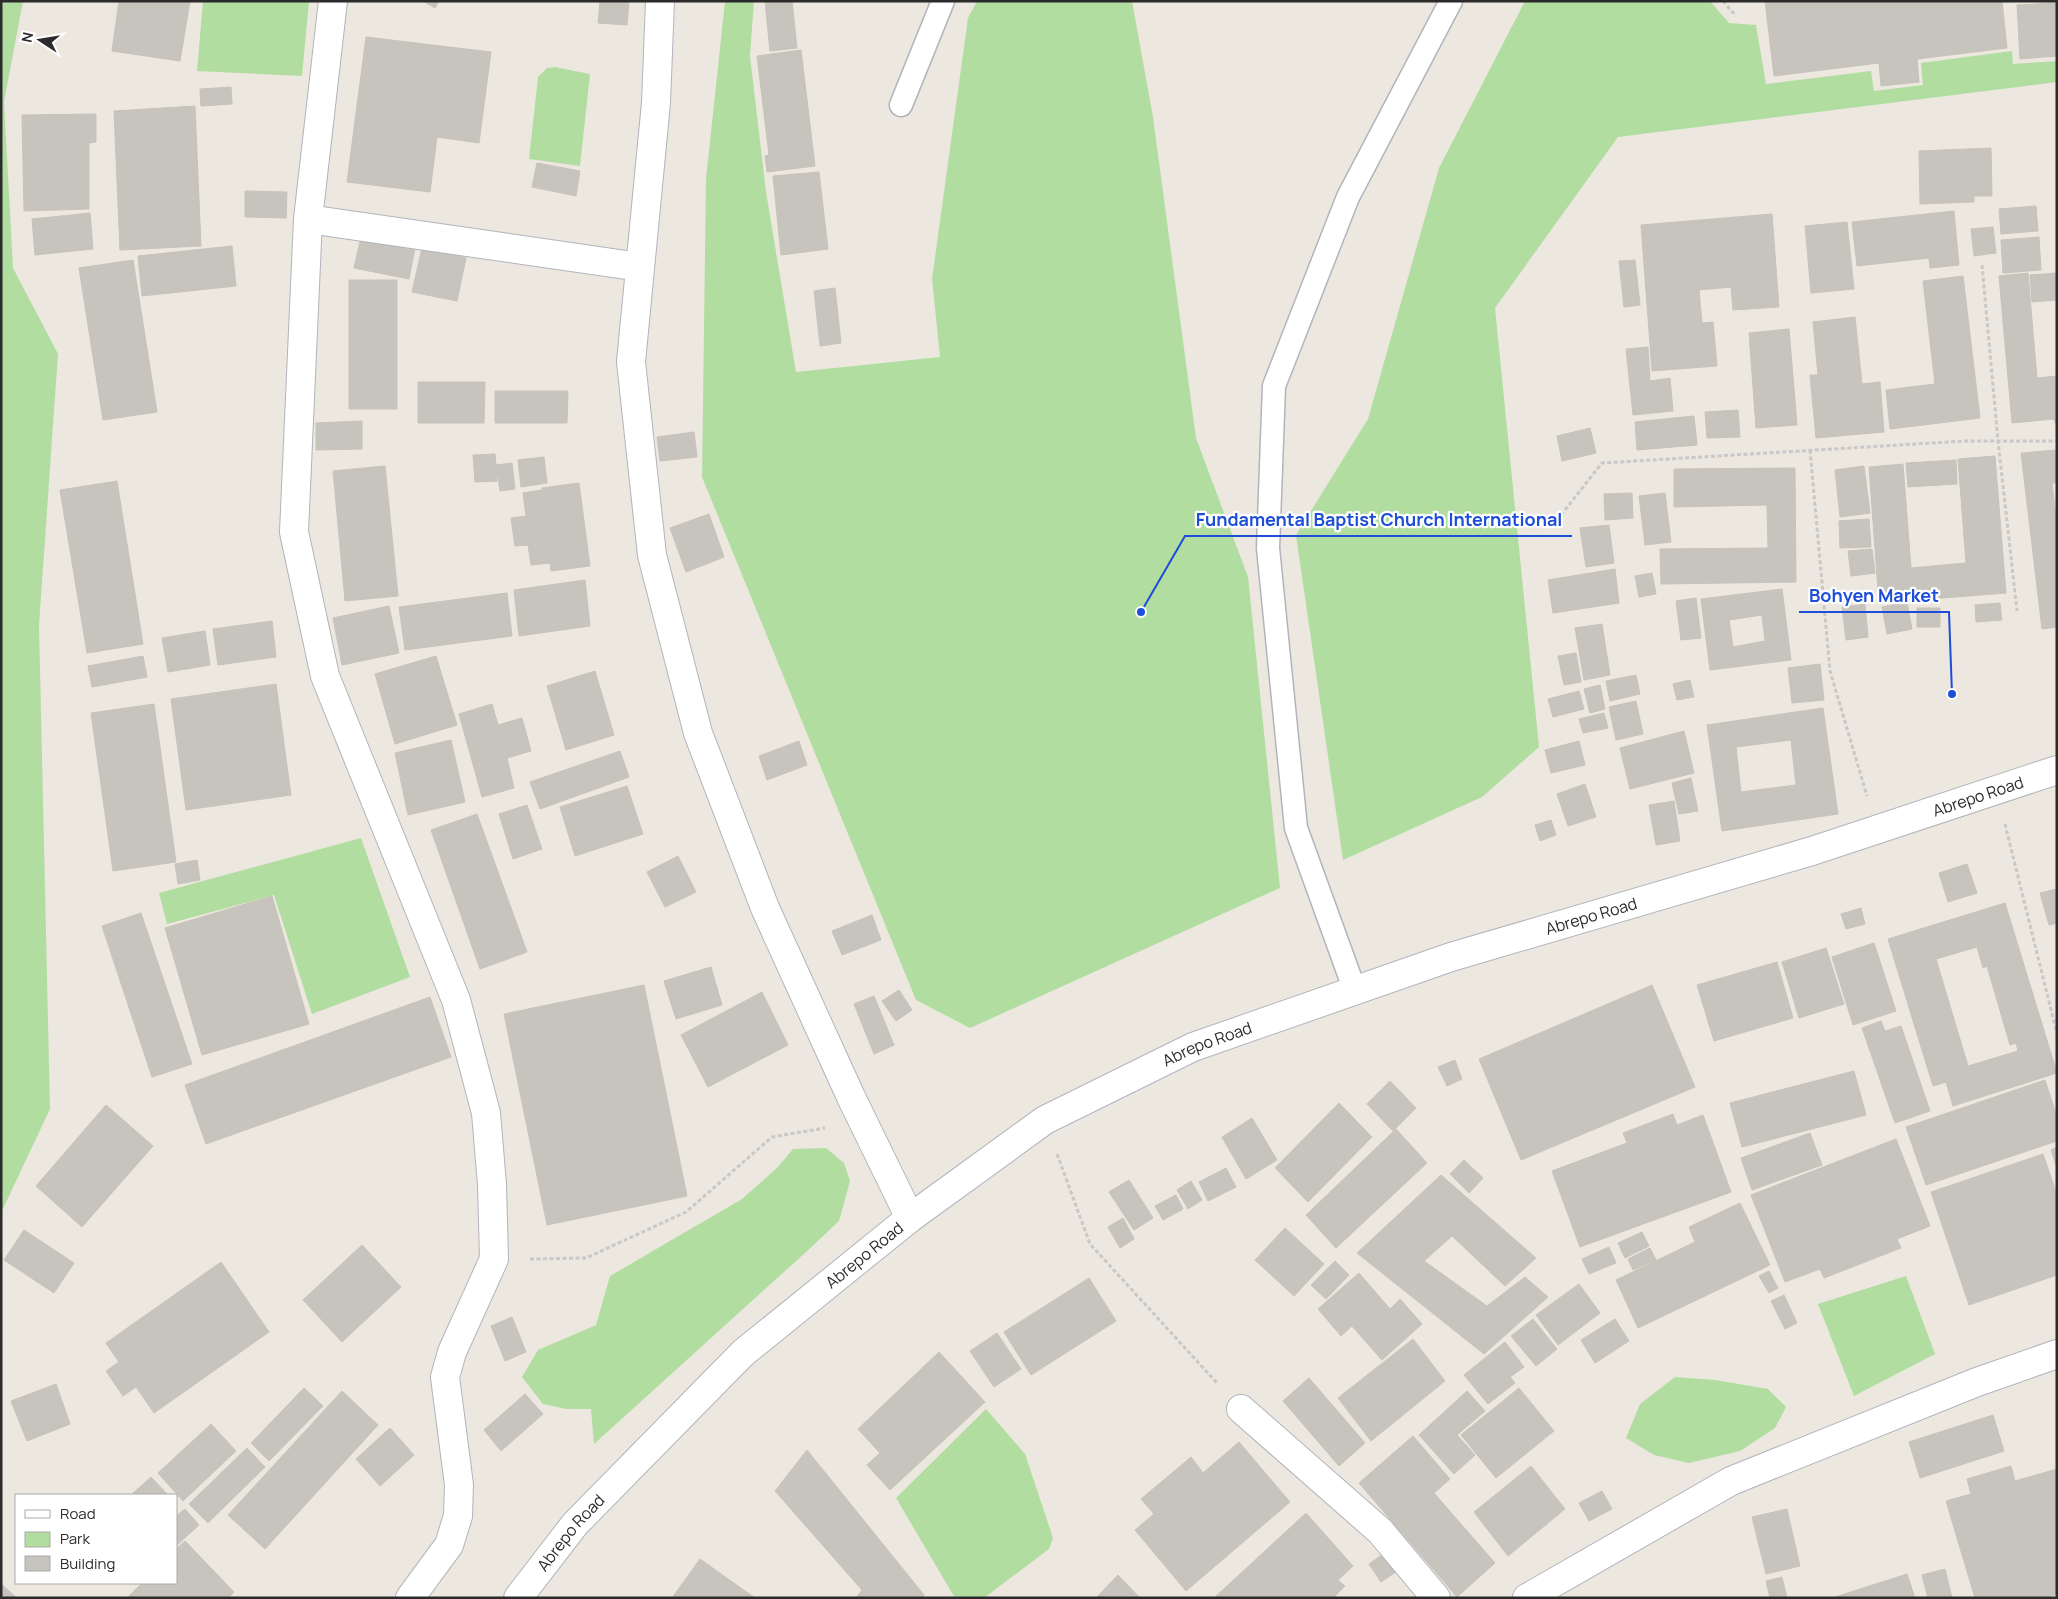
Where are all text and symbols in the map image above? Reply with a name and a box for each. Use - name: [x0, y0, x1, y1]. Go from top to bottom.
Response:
- north arrow: [15, 15, 65, 65]
- text: N: [16, 30, 37, 44]
- callout: Fundamental Baptist Church International: [1185, 503, 1572, 536]
- text: Fundamental Baptist Church International: [1196, 507, 1562, 531]
- callout: Bohyen Market: [1799, 579, 1949, 612]
- text: Bohyen Market: [1809, 583, 1939, 607]
- street label: Abrepo Road: [1930, 771, 2026, 821]
- street label: Abrepo Road: [1543, 892, 1640, 940]
- street label: Abrepo Road: [1159, 1016, 1255, 1071]
- street label: Abrepo Road: [821, 1217, 908, 1293]
- street label: Abrepo Road: [532, 1489, 609, 1576]
- legend: [15, 1494, 178, 1584]
- text: Road: [60, 1503, 96, 1524]
- text: Park: [60, 1528, 90, 1549]
- text: Building: [60, 1553, 115, 1574]

